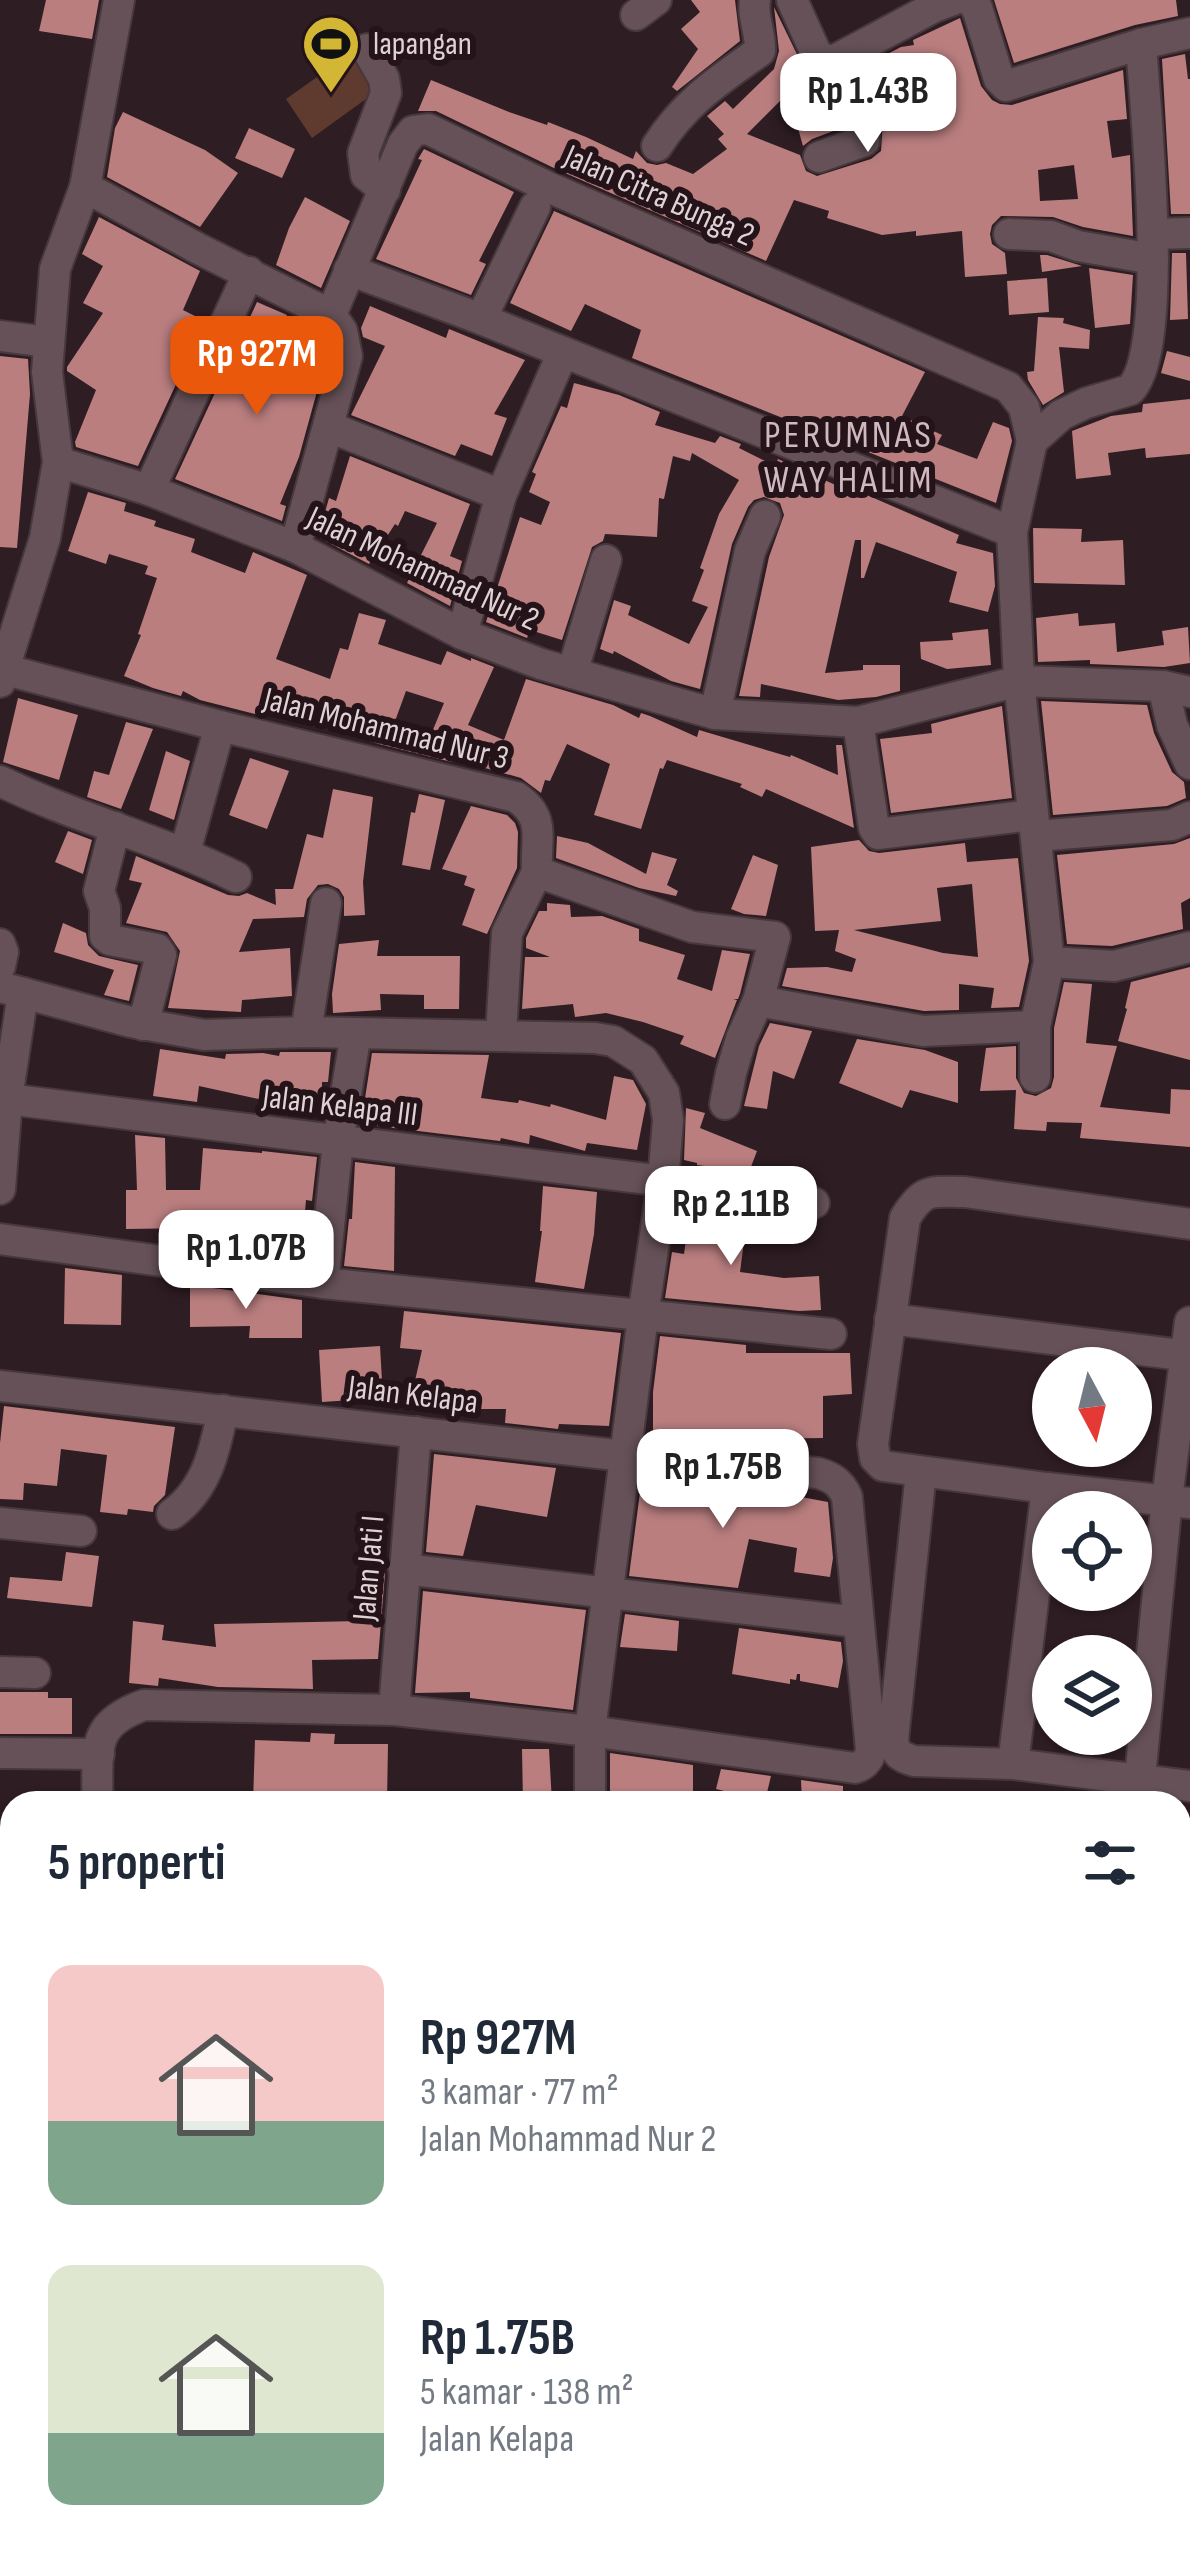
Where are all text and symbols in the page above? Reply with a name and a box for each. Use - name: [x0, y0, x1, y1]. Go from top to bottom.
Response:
- sports icon: lapangan: [300, 13, 362, 95]
- place label: lapangan: [373, 24, 472, 64]
- pin: Rp 1.43B: [744, 53, 992, 155]
- text: Rp 1.43B: [807, 68, 929, 115]
- street label: Jalan Citra Bunga 2: [557, 136, 760, 256]
- pin: Rp 927M: [146, 316, 368, 418]
- text: Rp 927M: [197, 331, 317, 378]
- district label: PERUMNAS WAY HALIM: [764, 412, 934, 504]
- street label: Jalan Mohammad Nur 2: [300, 497, 545, 640]
- street label: Jalan Mohammad Nur 3: [258, 679, 513, 779]
- street label: Jalan Kelapa III: [259, 1077, 420, 1135]
- pin: Rp 2.11B: [607, 1166, 855, 1268]
- text: Rp 2.11B: [672, 1181, 790, 1228]
- pin: Rp 1.07B: [122, 1210, 370, 1312]
- text: Rp 1.07B: [186, 1225, 306, 1272]
- north arrow: [1032, 1347, 1152, 1467]
- map controls: [1032, 1347, 1152, 1755]
- street label: Jalan Kelapa: [345, 1367, 480, 1423]
- pin: Rp 1.75B: [599, 1429, 847, 1531]
- text: Rp 1.75B: [664, 1444, 782, 1491]
- button: locate: [1032, 1491, 1152, 1611]
- street label: Jalan Jati I: [344, 1514, 394, 1623]
- button: layers: [1032, 1635, 1152, 1755]
- icon: filters: [1077, 1830, 1143, 1896]
- text: 5 properti: [48, 1833, 225, 1894]
- text: Rp 927M: [420, 2008, 576, 2069]
- icon: home: [144, 2013, 288, 2157]
- text: 3 kamar · 77 m²: [420, 2069, 619, 2116]
- text: Jalan Mohammad Nur 2: [420, 2116, 716, 2163]
- text: Rp 1.75B: [420, 2308, 575, 2369]
- icon: home: [144, 2313, 288, 2457]
- text: 5 kamar · 138 m²: [420, 2369, 634, 2416]
- text: Jalan Kelapa: [420, 2416, 574, 2463]

